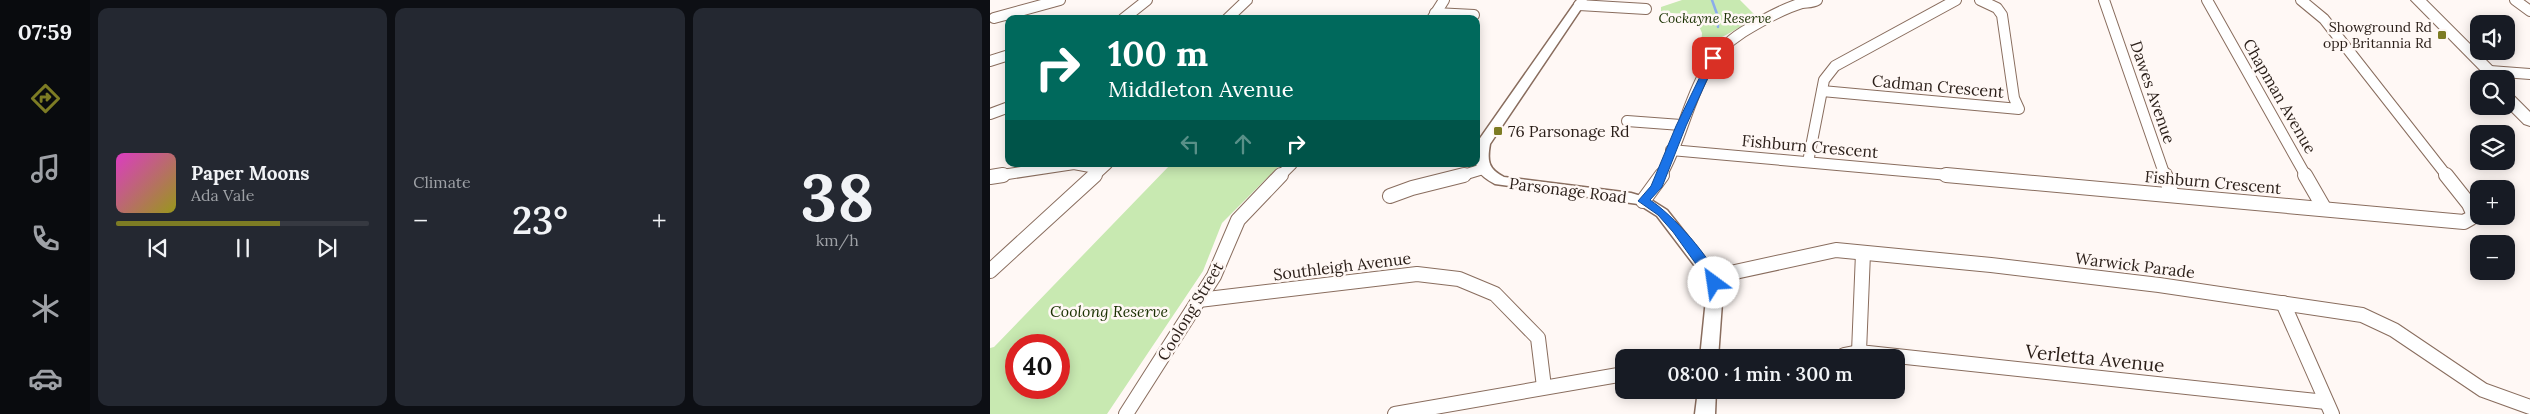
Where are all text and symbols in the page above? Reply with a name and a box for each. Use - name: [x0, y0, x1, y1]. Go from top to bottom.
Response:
- park label: Cockayne Reserve: [1658, 9, 1772, 27]
- map controls: [2470, 15, 2515, 280]
- button: sound: [2470, 15, 2515, 60]
- text: 07:59: [18, 18, 72, 46]
- place label: Showground Rd opp Britannia Rd: [2323, 18, 2432, 52]
- marker: Showground Rd opp Britannia Rd: [2436, 29, 2448, 41]
- text: 100 m: [1108, 31, 1208, 76]
- icon: right: [1025, 35, 1090, 100]
- street label: Chapman Avenue: [2239, 35, 2321, 157]
- pin: [1692, 37, 1734, 79]
- street label: Dawes Avenue: [2126, 38, 2180, 146]
- icon: arrive: [1699, 44, 1727, 72]
- street label: Cadman Crescent: [1871, 70, 2006, 102]
- button: search: [2470, 70, 2515, 115]
- text: Middleton Avenue: [1108, 75, 1294, 103]
- icon: directions: [28, 81, 63, 116]
- place label: 76 Parsonage Rd: [1508, 121, 1630, 141]
- marker: 76 Parsonage Rd: [1492, 125, 1504, 137]
- button: layers: [2470, 125, 2515, 170]
- icon: left: [1176, 130, 1204, 158]
- icon: ahead: [1229, 130, 1257, 158]
- icon: right: [1282, 130, 1310, 158]
- street label: Fishburn Crescent: [1741, 130, 1880, 162]
- icon: music: [28, 151, 63, 186]
- text: 38: [801, 156, 874, 239]
- text: Paper Moons: [191, 161, 310, 185]
- street label: Fishburn Crescent: [2144, 166, 2283, 198]
- text: Climate: [413, 172, 471, 192]
- street label: Parsonage Road: [1508, 173, 1628, 207]
- button: +: [2470, 180, 2515, 225]
- text: Ada Vale: [191, 185, 254, 205]
- text: 23°: [512, 196, 568, 244]
- text: −: [413, 203, 428, 239]
- text: +: [652, 203, 667, 239]
- icon: phone: [28, 221, 63, 256]
- text: km/h: [816, 230, 859, 250]
- icon: previous: [144, 234, 172, 262]
- icon: pause: [229, 234, 257, 262]
- icon: next: [313, 234, 341, 262]
- button: −: [2470, 235, 2515, 280]
- street label: Southleigh Avenue: [1272, 248, 1412, 284]
- street label: Warwick Parade: [2074, 248, 2196, 282]
- position arrow: [1687, 256, 1739, 308]
- street label: Coolong Street: [1153, 257, 1228, 364]
- icon: climate: [28, 291, 63, 326]
- park label: Coolong Reserve: [1050, 301, 1168, 321]
- speed limit sign: 40: [1005, 334, 1070, 399]
- street label: Verletta Avenue: [2023, 339, 2166, 377]
- icon: car: [28, 361, 63, 396]
- text: 08:00 · 1 min · 300 m: [1668, 362, 1852, 386]

